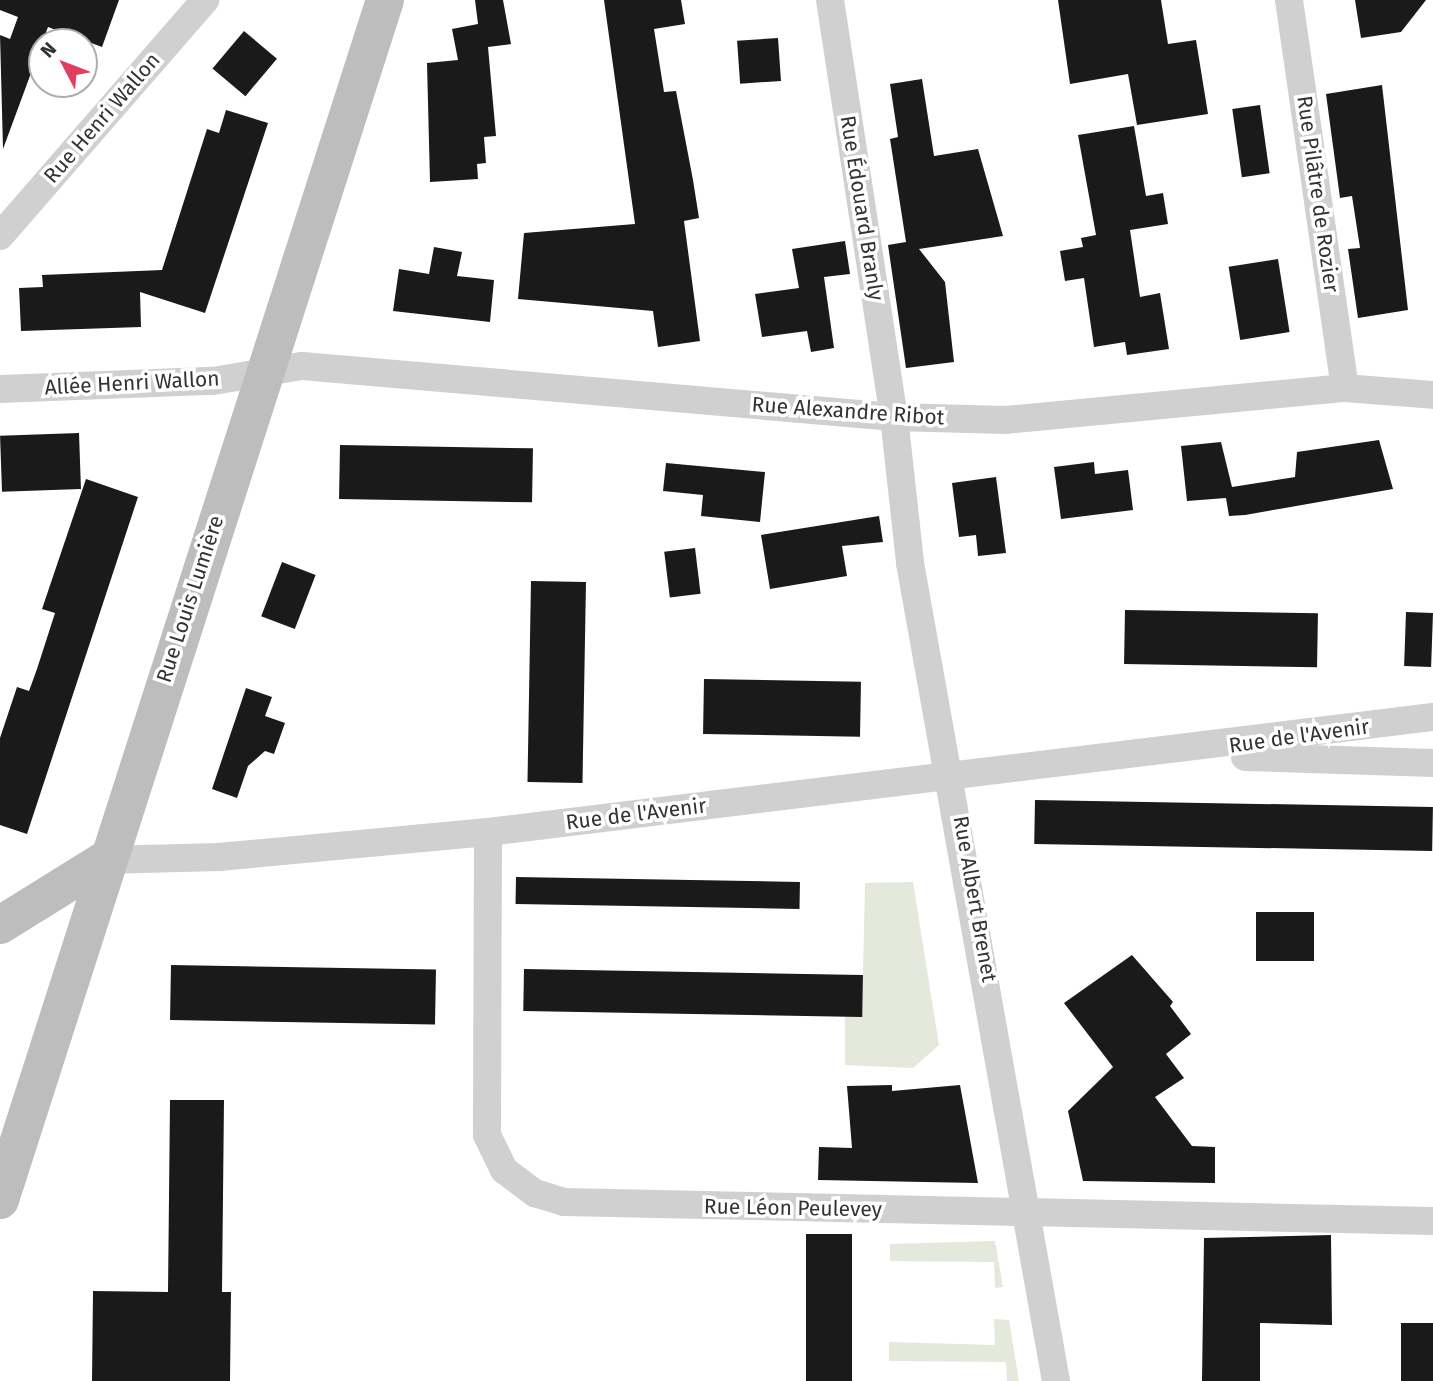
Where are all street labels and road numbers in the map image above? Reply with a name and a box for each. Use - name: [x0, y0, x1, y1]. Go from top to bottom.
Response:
- street label: Rue Henri Wallon: [39, 48, 165, 188]
- street label: Rue Pilâtre de Rozier: [1292, 94, 1344, 294]
- street label: Rue Édouard Branly: [835, 114, 889, 302]
- street label: Allée Henri Wallon: [44, 366, 220, 400]
- street label: Rue Alexandre Ribot: [751, 392, 945, 430]
- street label: Rue Louis Lumière: [151, 512, 229, 686]
- street label: Rue de l'Avenir: [1227, 714, 1371, 758]
- street label: Rue de l'Avenir: [564, 793, 708, 835]
- street label: Rue Albert Brenet: [948, 814, 1002, 984]
- street label: Rue Léon Peulevey: [704, 1194, 882, 1222]

